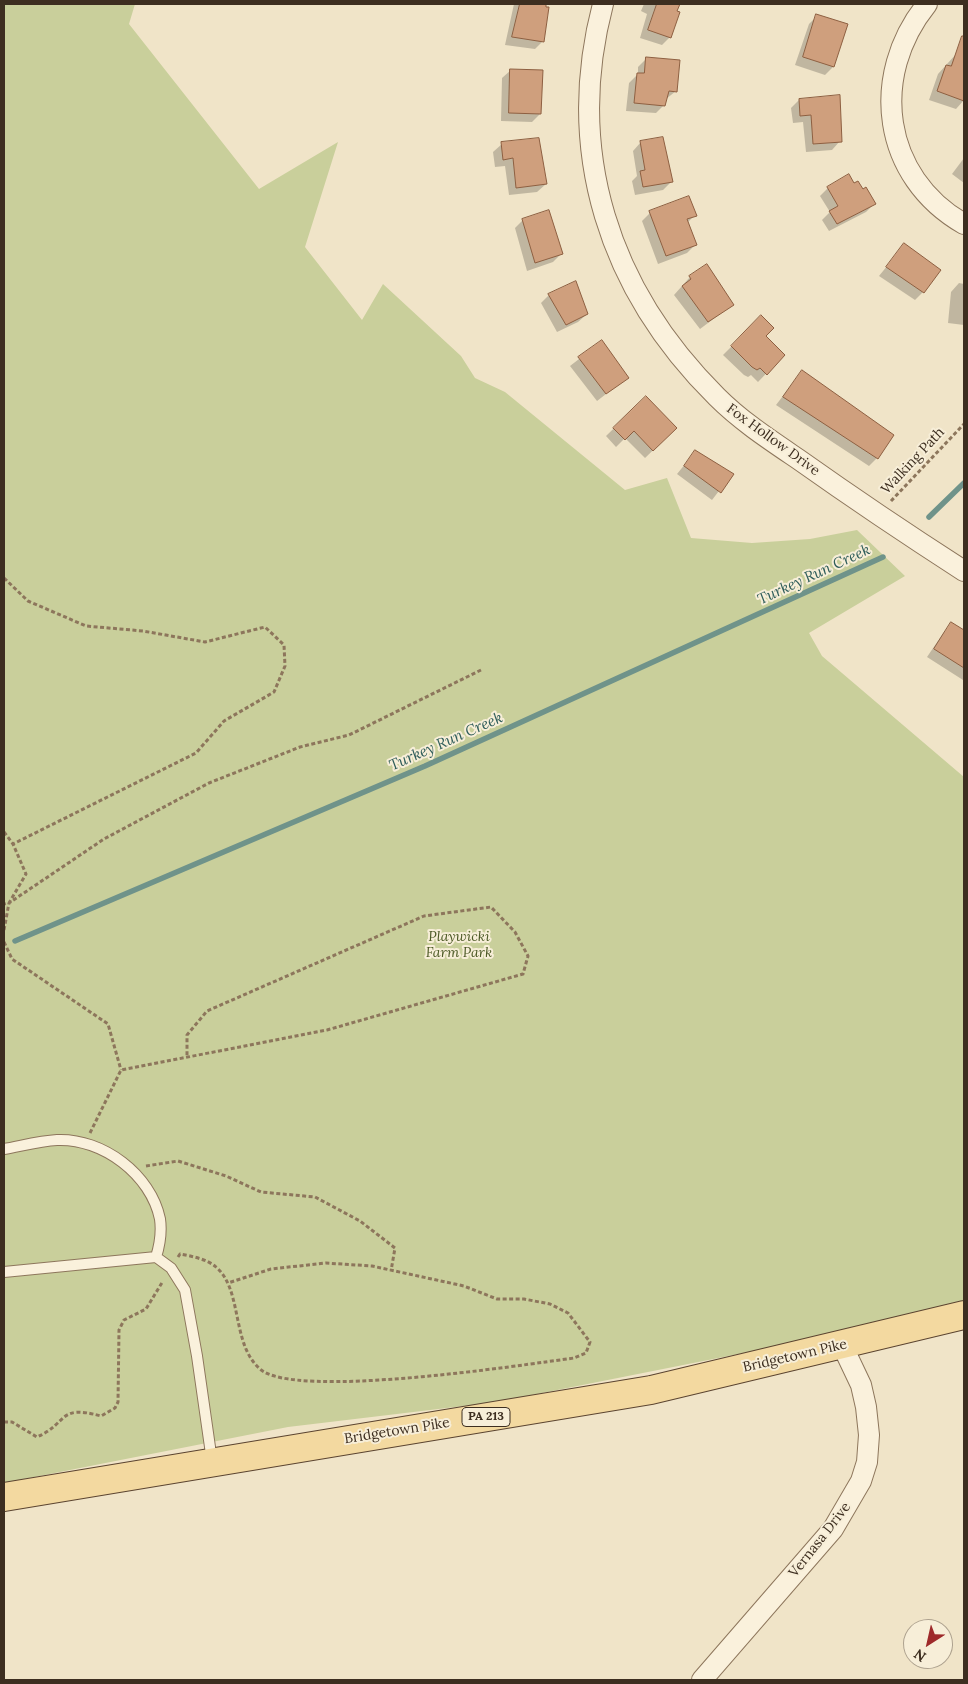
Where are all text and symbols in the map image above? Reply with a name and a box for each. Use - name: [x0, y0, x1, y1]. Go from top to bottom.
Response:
- street label: Fox Hollow Drive: [723, 401, 823, 479]
- street label: Walking Path: [878, 424, 948, 498]
- water label: Turkey Run Creek: [755, 541, 873, 609]
- water label: Turkey Run Creek: [386, 709, 506, 775]
- park label: Playwicki Farm Park: [426, 929, 492, 962]
- street label: Bridgetown Pike: [741, 1336, 849, 1376]
- road number: PA 213: [462, 1408, 510, 1426]
- street label: Bridgetown Pike: [343, 1414, 451, 1448]
- street label: Vernasa Drive: [786, 1499, 854, 1581]
- north arrow: [903, 1619, 953, 1669]
- text: N: [910, 1645, 930, 1666]

